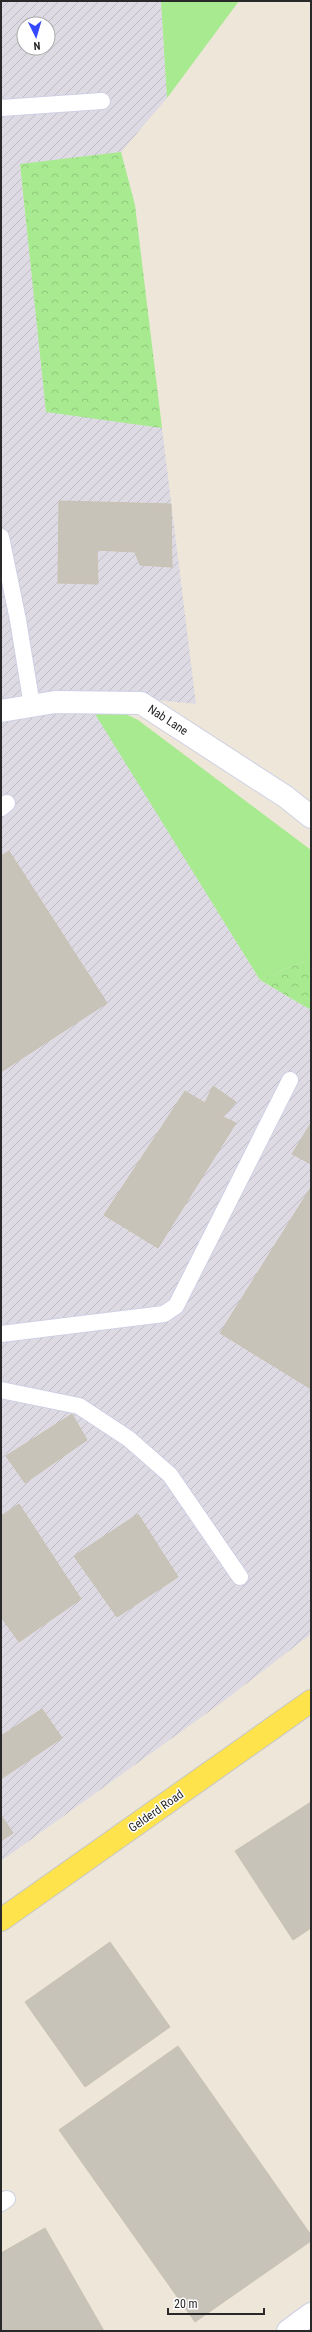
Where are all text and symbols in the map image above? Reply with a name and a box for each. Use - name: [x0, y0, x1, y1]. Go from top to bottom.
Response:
- north arrow: [16, 16, 56, 56]
- text: N: [33, 39, 41, 52]
- street label: Nab Lane: [145, 702, 191, 738]
- street label: Gelderd Road: [126, 1787, 186, 1835]
- scale bar: [168, 2290, 264, 2316]
- text: 20 m: [174, 2297, 198, 2311]

